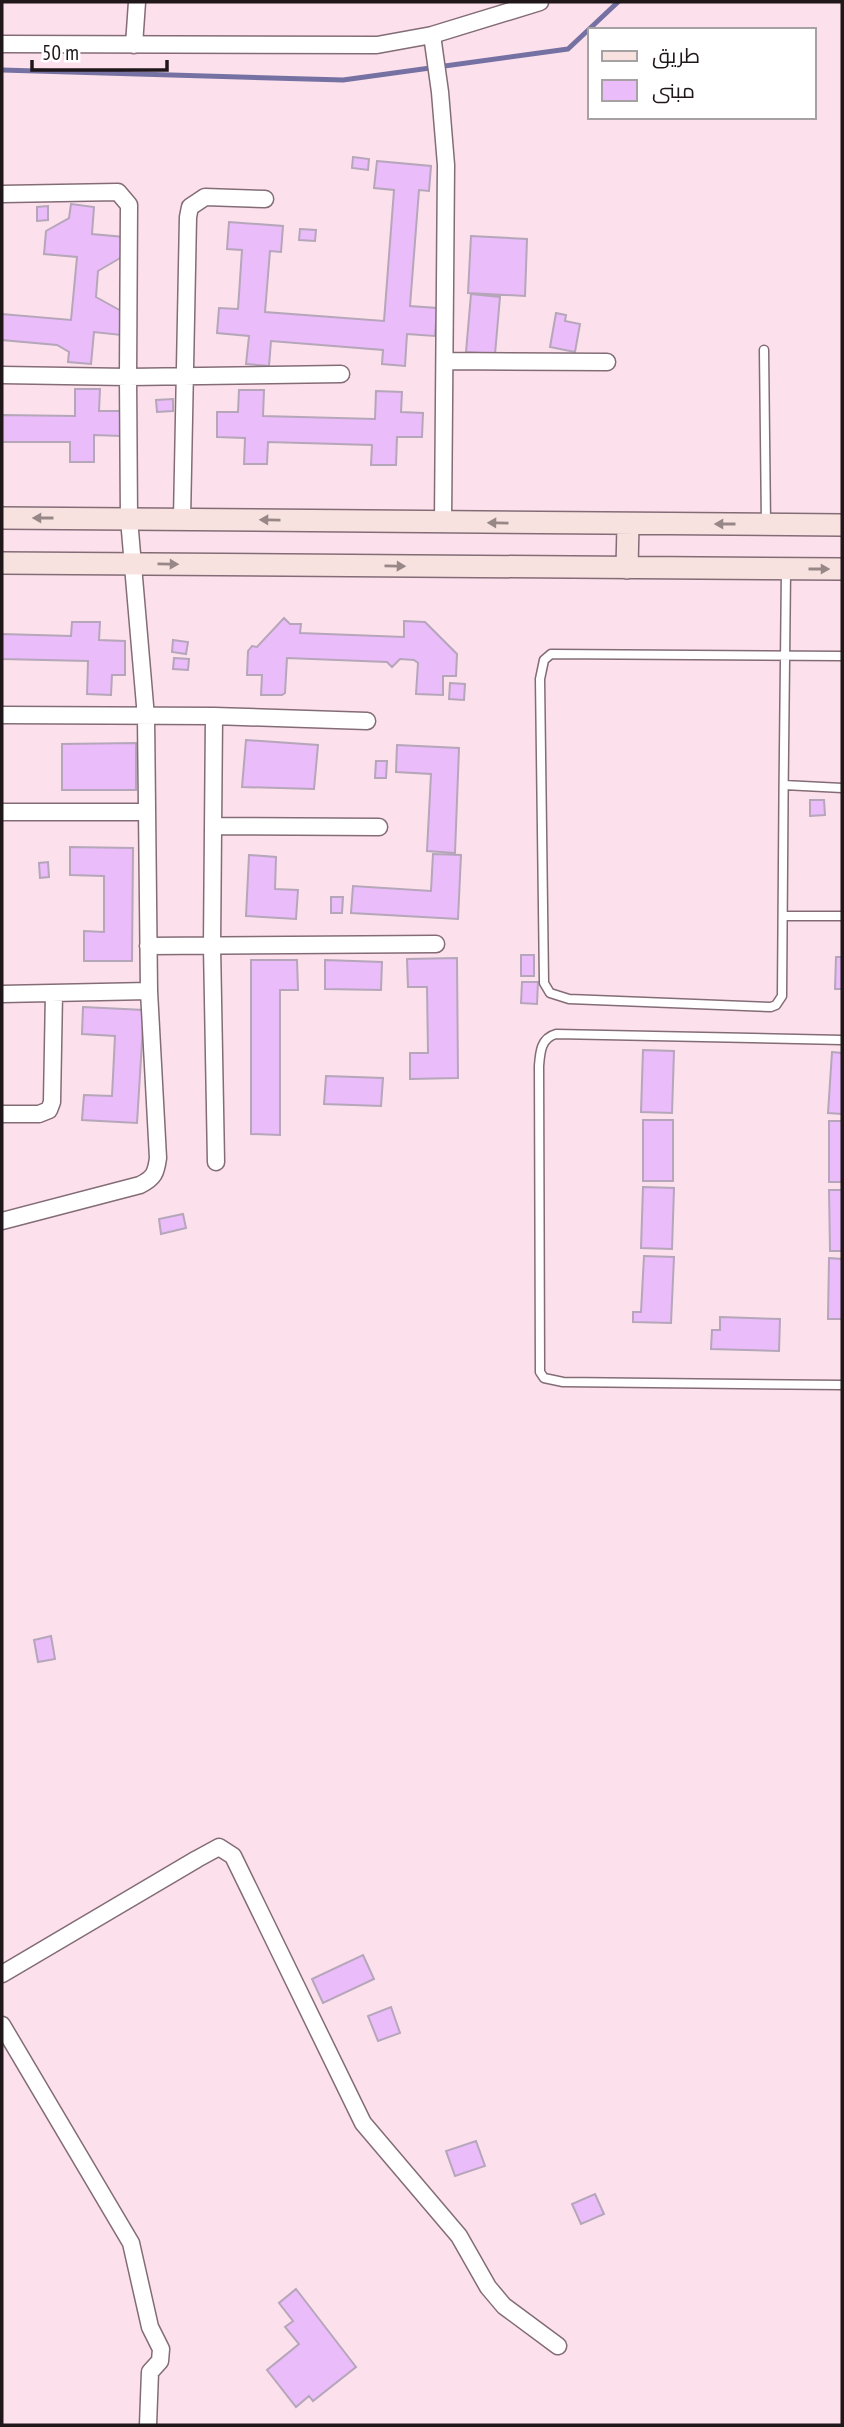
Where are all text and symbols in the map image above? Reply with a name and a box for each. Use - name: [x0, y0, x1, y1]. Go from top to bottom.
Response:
- scale bar: [32, 28, 166, 72]
- legend: [588, 28, 816, 119]
- text: 50 m: [42, 39, 79, 66]
- text: طريق: [652, 42, 700, 69]
- text: مبنى: [652, 77, 695, 104]
- one-way arrow: [31, 512, 53, 524]
- one-way arrow: [259, 515, 281, 526]
- one-way arrow: [486, 517, 508, 529]
- one-way arrow: [714, 518, 736, 530]
- one-way arrow: [157, 558, 179, 570]
- one-way arrow: [385, 560, 407, 572]
- one-way arrow: [808, 563, 830, 575]

